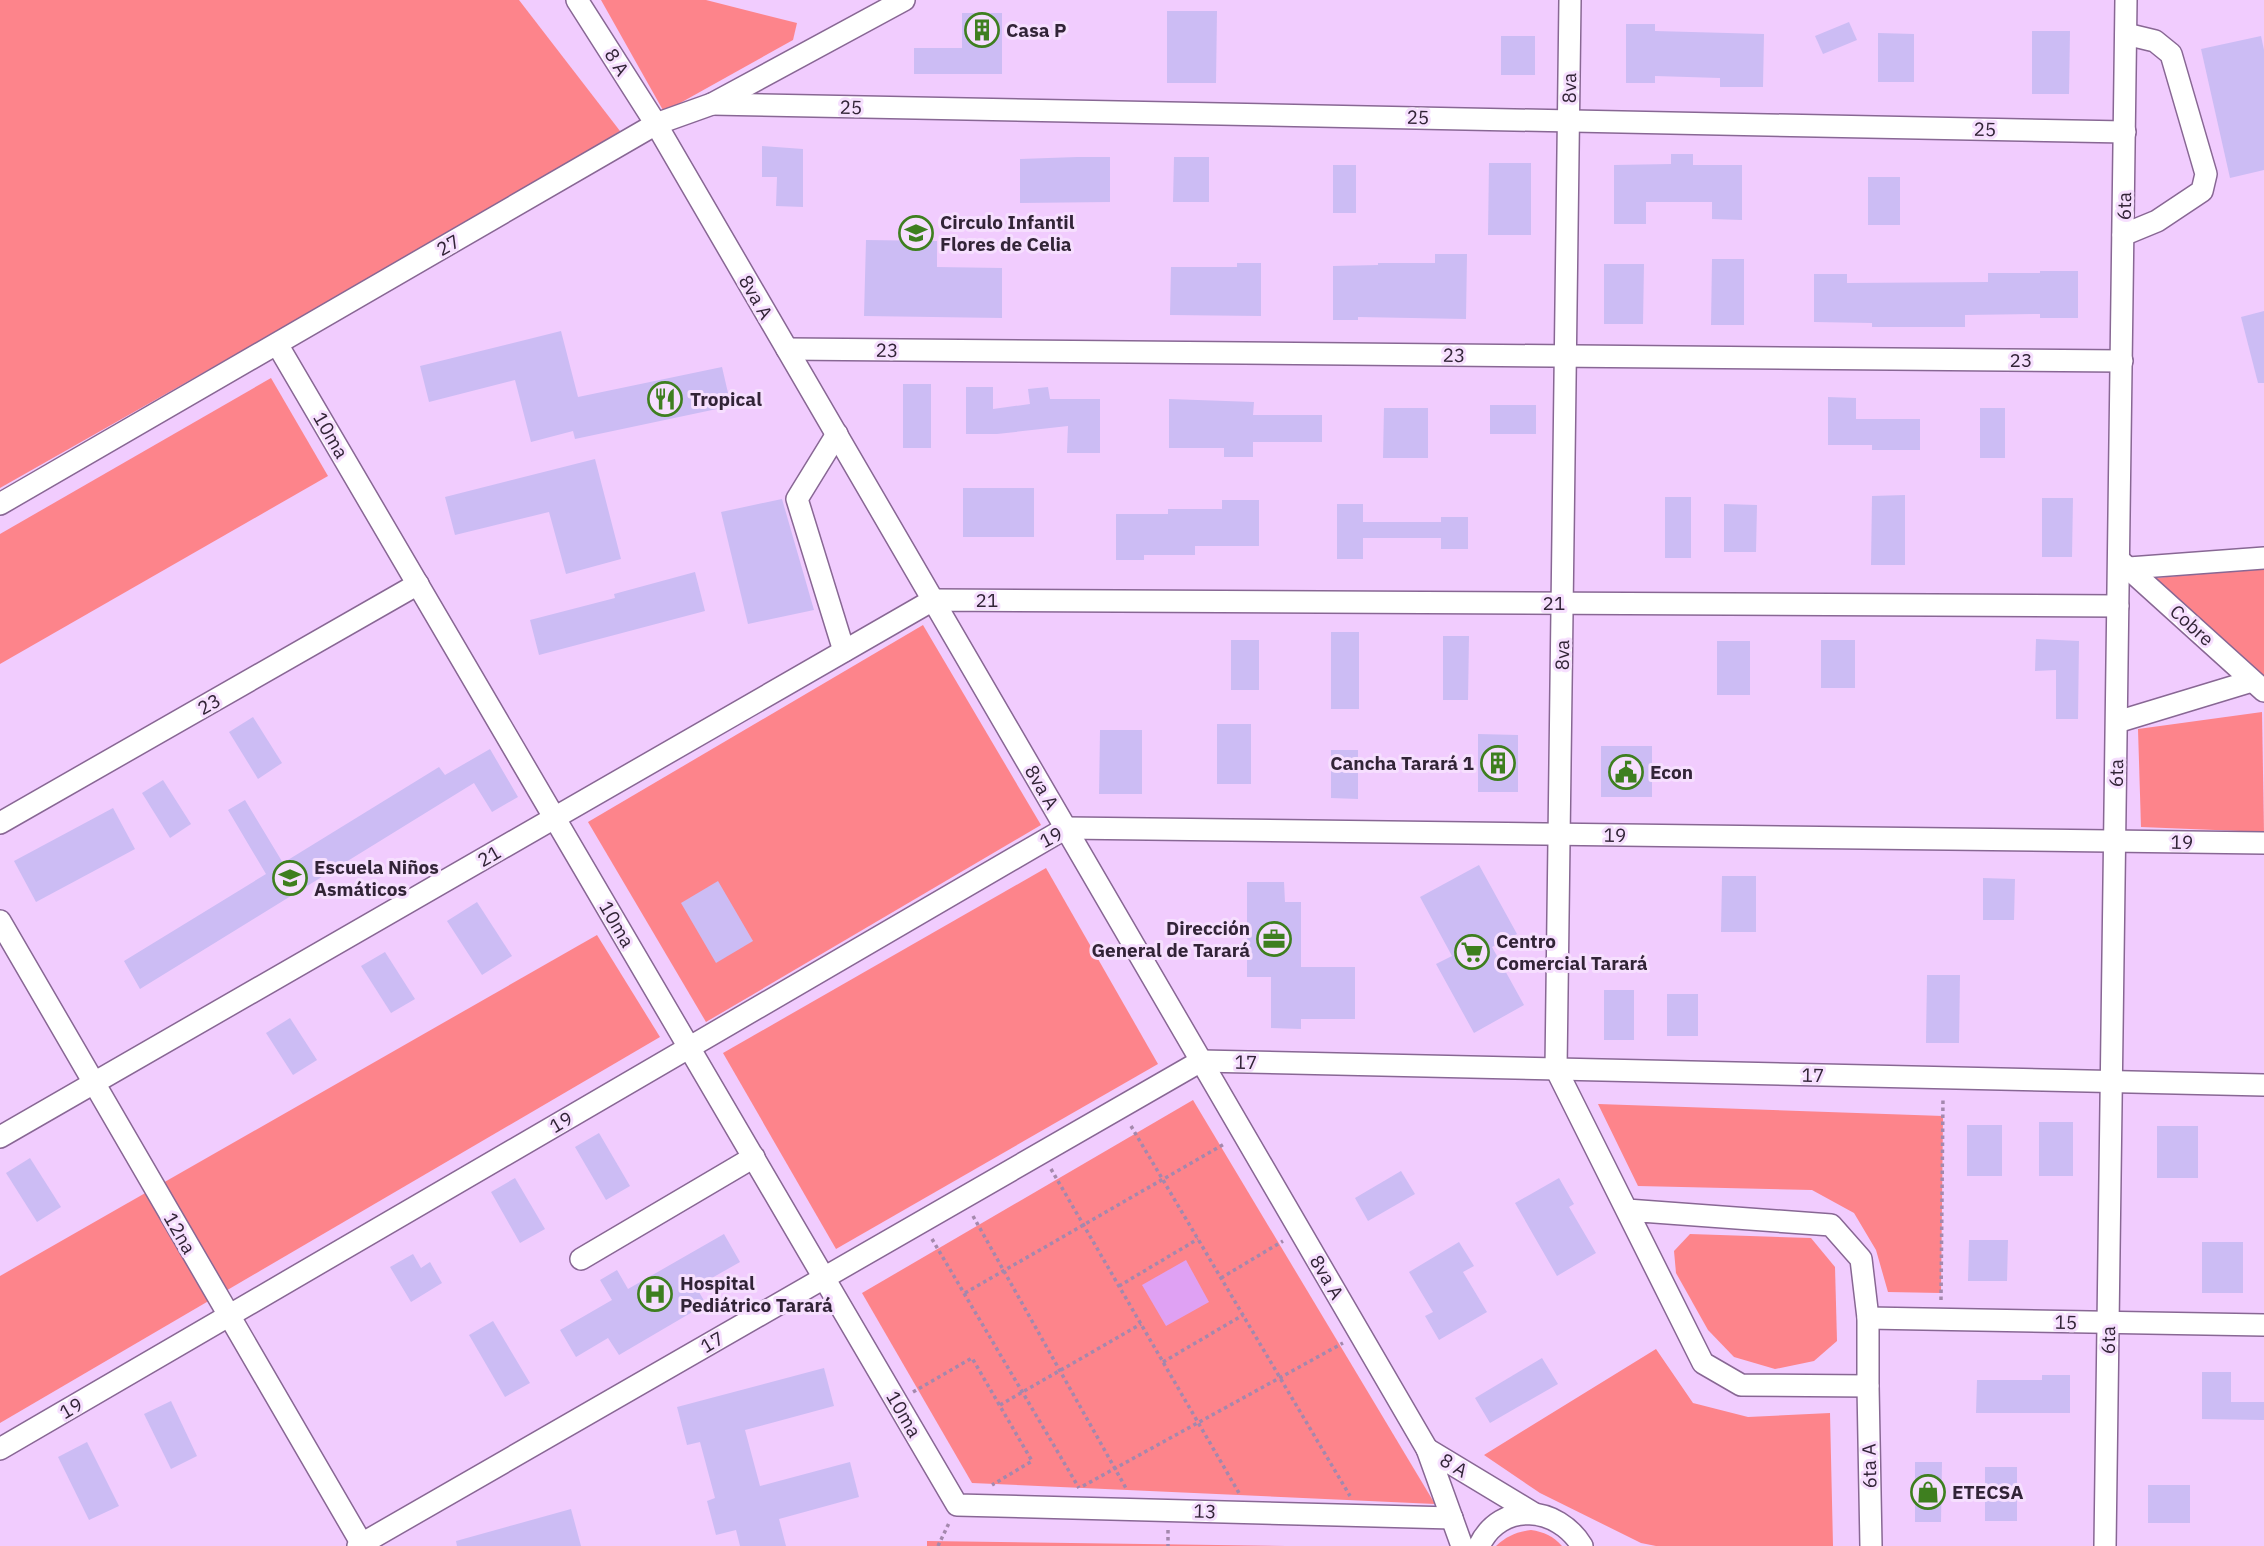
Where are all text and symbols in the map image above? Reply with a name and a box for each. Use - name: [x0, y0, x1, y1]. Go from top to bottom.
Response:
- building icon: Casa P: [963, 11, 1001, 49]
- place label: Casa P: [1006, 18, 1067, 42]
- street label: 8 A: [599, 44, 635, 80]
- street label: 8va: [1557, 72, 1581, 104]
- street label: 25: [839, 95, 863, 119]
- street label: 25: [1406, 105, 1430, 129]
- street label: 25: [1973, 117, 1997, 141]
- street label: 6ta: [2112, 192, 2136, 220]
- place label: Circulo Infantil Flores de Celia: [940, 210, 1075, 256]
- school or university icon: Circulo Infantil Flores de Celia: [897, 214, 935, 252]
- street label: 27: [432, 229, 464, 261]
- street label: 8va A: [734, 270, 778, 324]
- street label: 23: [875, 338, 899, 362]
- street label: 23: [1442, 343, 1466, 367]
- street label: 23: [2010, 348, 2032, 372]
- restaurant icon: Tropical: [646, 380, 684, 418]
- place label: Tropical: [690, 387, 762, 411]
- street label: 10ma: [308, 408, 354, 462]
- street label: 21: [976, 588, 998, 612]
- street label: 21: [1543, 591, 1565, 615]
- street label: Cobre: [2165, 599, 2219, 651]
- street label: 8va: [1550, 639, 1574, 671]
- street label: 23: [193, 688, 225, 720]
- building icon: Cancha Tarará 1: [1479, 744, 1517, 782]
- place label: Cancha Tarará 1: [1330, 751, 1475, 775]
- public building icon: Econ: [1607, 753, 1645, 791]
- street label: 6ta: [2104, 759, 2128, 787]
- street label: 8va A: [1020, 760, 1064, 814]
- place label: Econ: [1650, 760, 1693, 784]
- street label: 19: [1035, 821, 1067, 853]
- street label: 19: [1603, 823, 1627, 847]
- street label: 19: [2170, 830, 2194, 854]
- street label: 21: [473, 840, 505, 872]
- place label: Escuela Niños Asmáticos: [314, 855, 439, 901]
- school or university icon: Escuela Niños Asmáticos: [271, 859, 309, 897]
- street label: 10ma: [594, 897, 640, 951]
- place label: Dirección General de Tarará: [1091, 916, 1250, 962]
- office icon: Dirección General de Tarará: [1255, 920, 1293, 958]
- place label: Centro Comercial Tarará: [1496, 929, 1648, 975]
- supermarket icon: Centro Comercial Tarará: [1453, 933, 1491, 971]
- street label: 17: [1234, 1050, 1258, 1074]
- street label: 17: [1801, 1063, 1825, 1087]
- street label: 19: [545, 1106, 577, 1138]
- street label: 12na: [159, 1208, 201, 1258]
- street label: 8va A: [1305, 1250, 1349, 1304]
- place label: Hospital Pediátrico Tarará: [680, 1271, 833, 1317]
- hospital icon: Hospital Pediátrico Tarará: [636, 1275, 674, 1313]
- street label: 15: [2054, 1310, 2078, 1334]
- street label: 17: [696, 1326, 728, 1358]
- street label: 6ta: [2096, 1326, 2120, 1354]
- street label: 10ma: [881, 1387, 927, 1441]
- street label: 19: [55, 1392, 87, 1424]
- street label: 6ta A: [1857, 1443, 1881, 1489]
- street label: 8 A: [1436, 1447, 1472, 1483]
- shop icon: ETECSA: [1909, 1473, 1947, 1511]
- place label: ETECSA: [1952, 1480, 2023, 1504]
- street label: 13: [1193, 1499, 1217, 1523]

